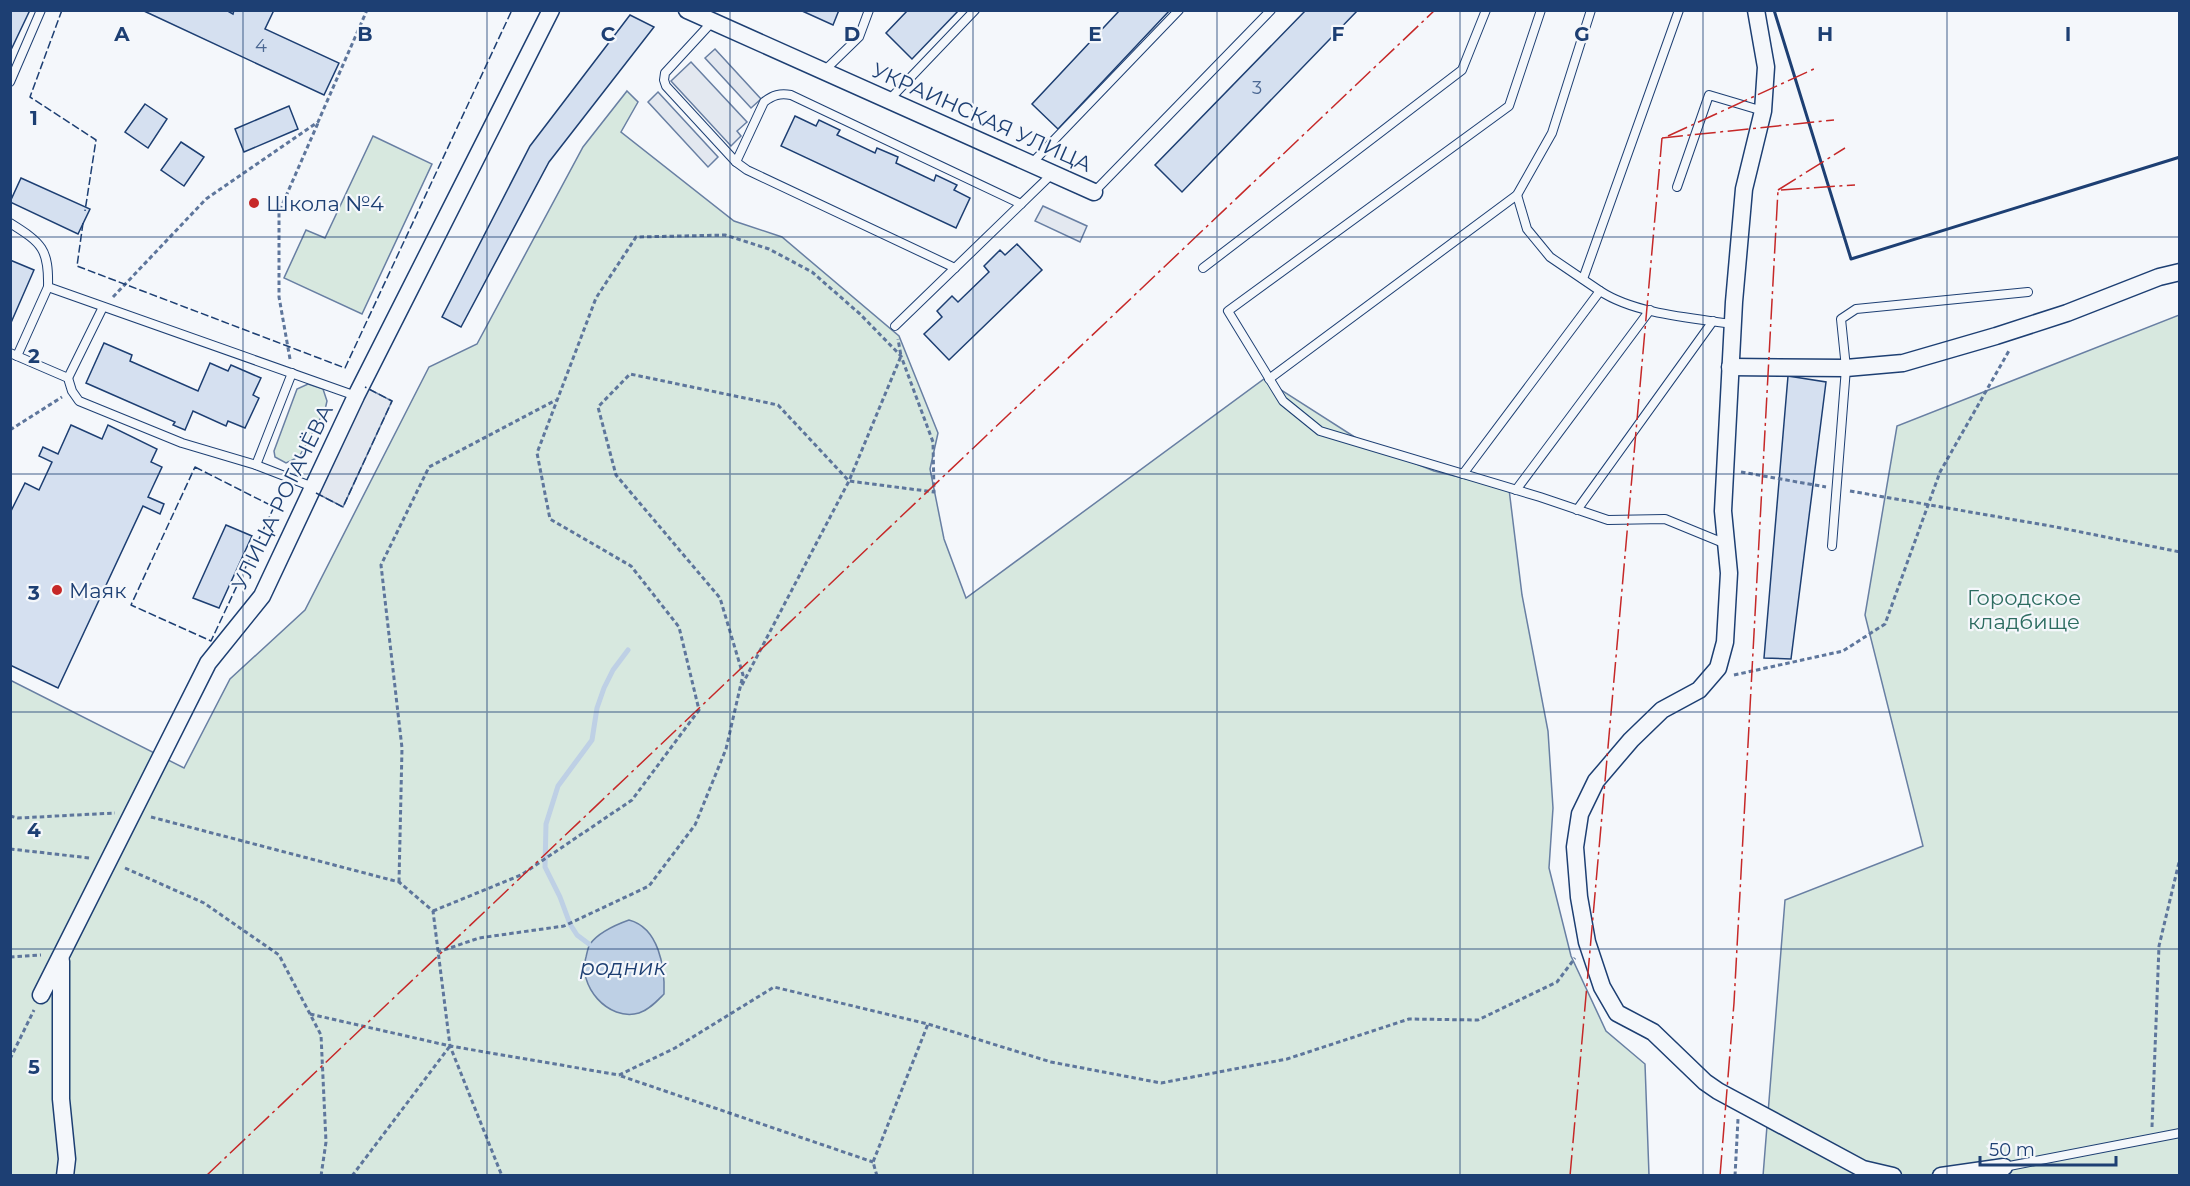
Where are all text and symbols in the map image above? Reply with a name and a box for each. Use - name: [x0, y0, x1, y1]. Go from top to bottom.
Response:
- text: A: [113, 22, 130, 46]
- text: B: [357, 22, 373, 46]
- text: C: [601, 22, 616, 46]
- text: D: [844, 22, 860, 46]
- text: E: [1088, 22, 1102, 46]
- text: F: [1332, 22, 1345, 46]
- text: G: [1574, 22, 1590, 46]
- text: H: [1817, 22, 1833, 46]
- text: I: [2065, 22, 2071, 46]
- house number: 4: [255, 35, 267, 57]
- street label: УКРАИНСКАЯ УЛИЦА: [868, 57, 1096, 177]
- house number: 3: [1252, 77, 1262, 99]
- text: 1: [30, 106, 38, 130]
- place label: Школа №4: [266, 191, 384, 216]
- marker: Школа №4: [247, 196, 261, 210]
- text: 2: [28, 344, 40, 368]
- street label: УЛИЦА РОГАЧЁВА: [226, 400, 338, 594]
- place label: Маяк: [69, 578, 126, 603]
- text: 3: [27, 581, 40, 605]
- marker: Маяк: [50, 583, 64, 597]
- park label: Городское кладбище: [1967, 585, 2081, 634]
- text: 4: [27, 818, 41, 842]
- water label: родник: [580, 954, 667, 981]
- text: 5: [28, 1055, 40, 1079]
- scale bar: [1980, 1129, 2116, 1167]
- text: 50 m: [1989, 1139, 2035, 1161]

